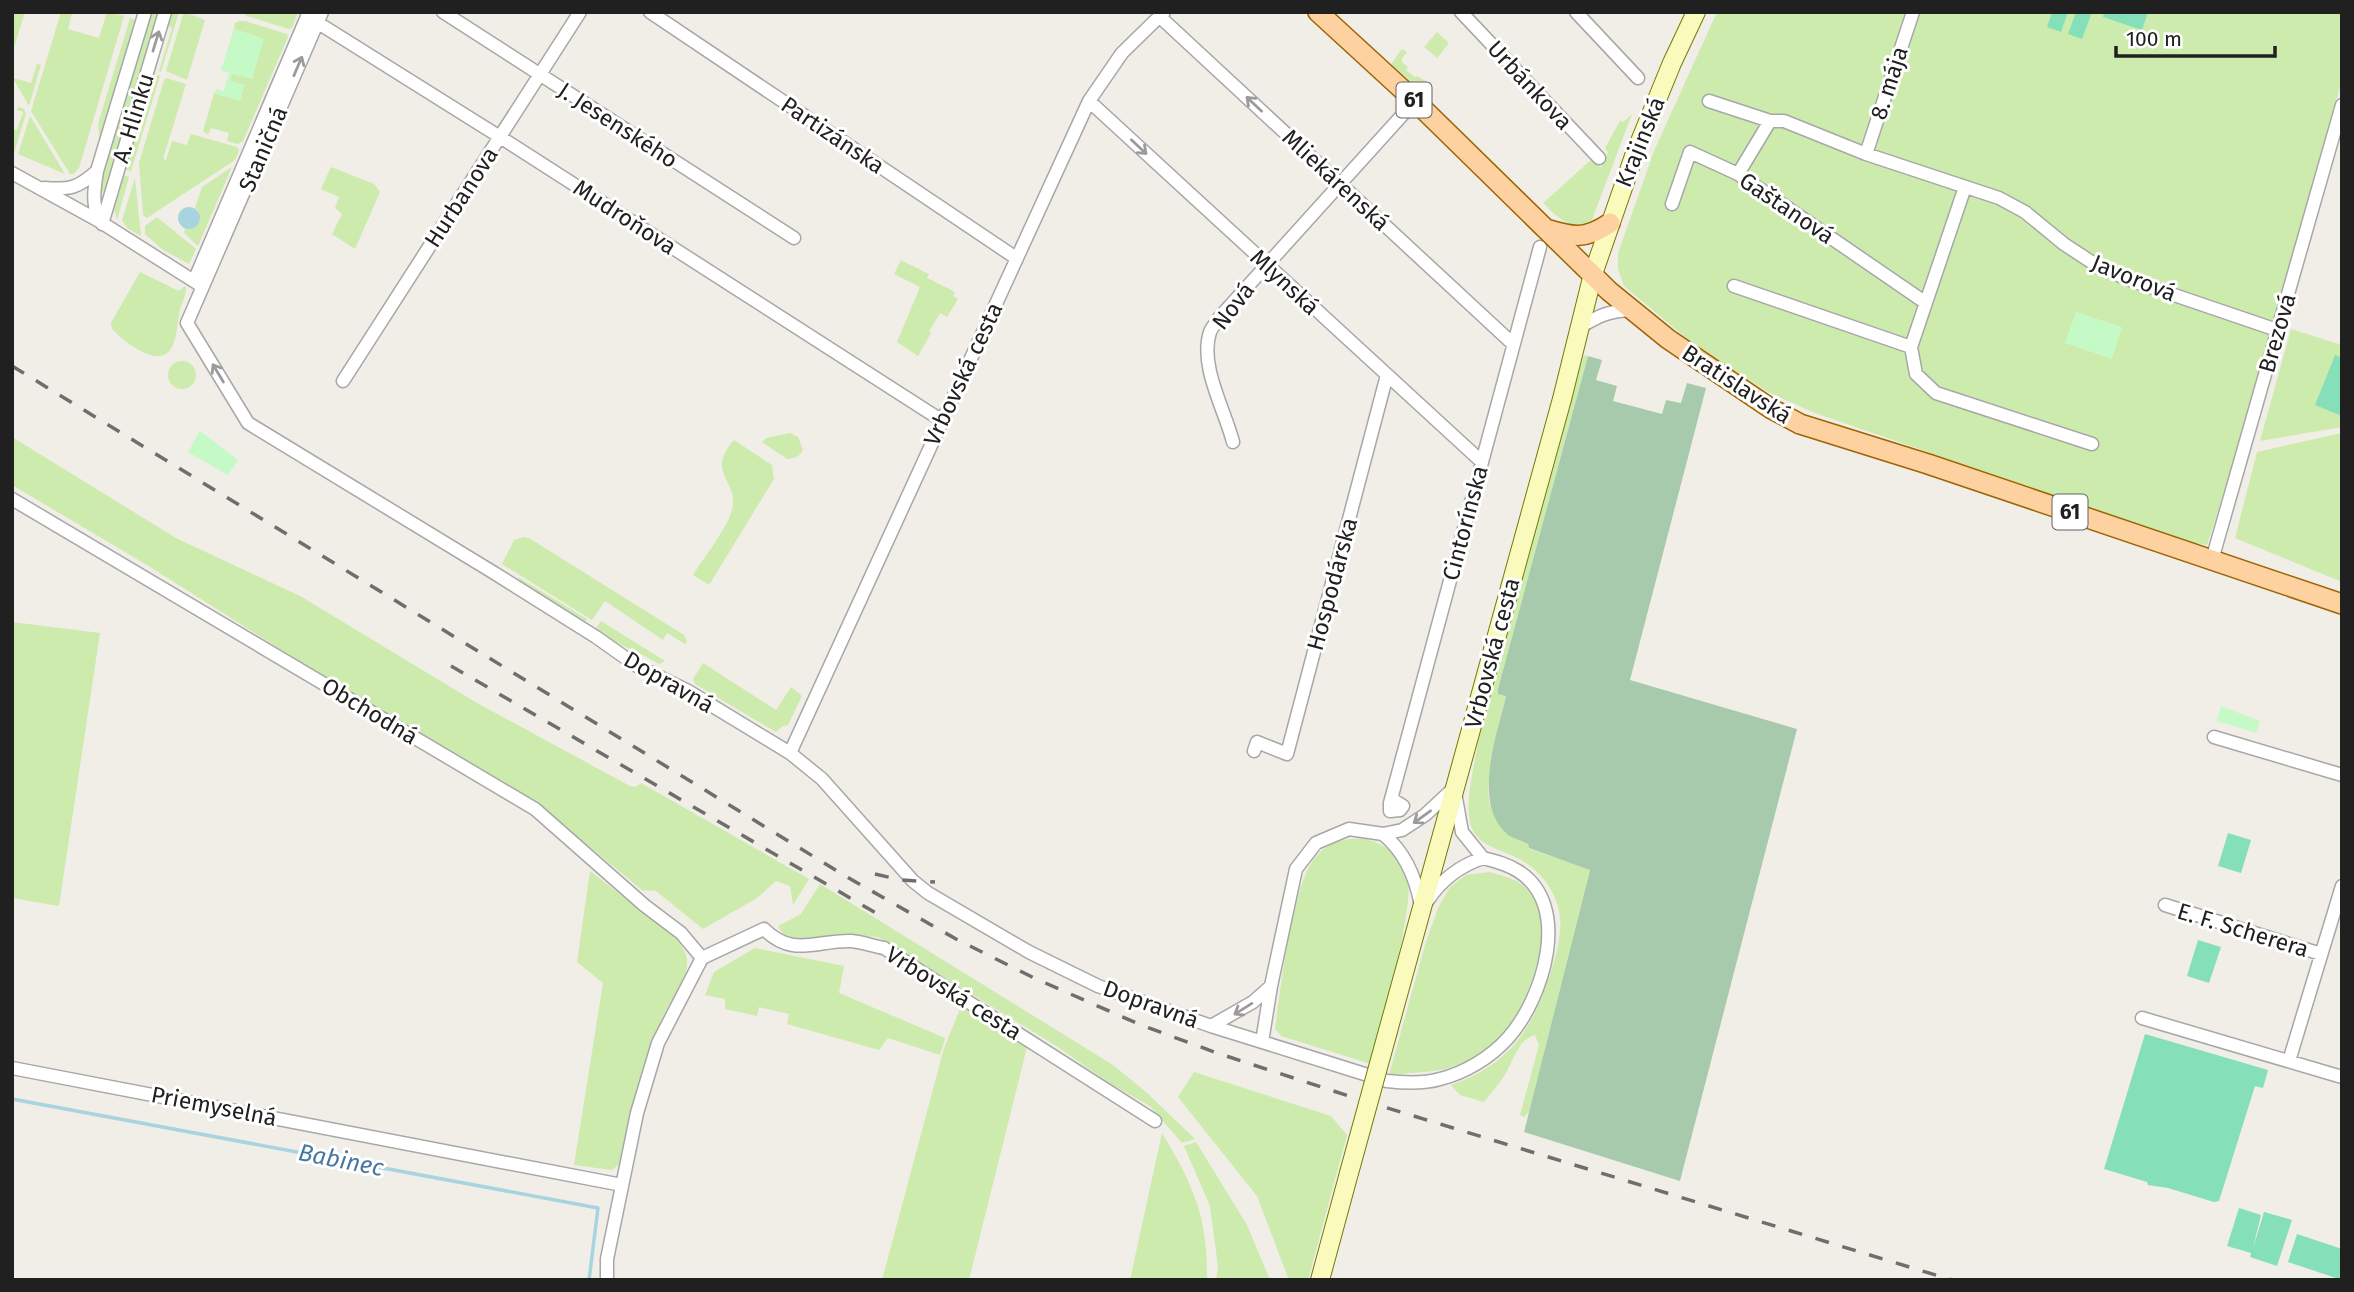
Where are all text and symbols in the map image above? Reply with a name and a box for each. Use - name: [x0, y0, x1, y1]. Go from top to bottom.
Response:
- scale bar: [2116, 14, 2275, 58]
- text: 100 m: [2126, 26, 2182, 52]
- one-way arrow: [151, 30, 164, 52]
- street label: Urbánkova: [1482, 35, 1578, 135]
- street label: 8. mája: [1864, 43, 1914, 123]
- one-way arrow: [293, 56, 306, 78]
- street label: A. Hlinku: [106, 70, 160, 166]
- street label: J. Jesenského: [553, 76, 683, 174]
- road number: 61: [1396, 82, 1432, 118]
- street label: Partizánska: [776, 90, 890, 180]
- street label: Krajinská: [1609, 93, 1671, 191]
- one-way arrow: [1246, 96, 1263, 113]
- street label: Staničná: [233, 102, 293, 196]
- street label: Mliekárenská: [1277, 123, 1395, 237]
- one-way arrow: [1130, 139, 1148, 155]
- street label: Hurbanova: [418, 142, 504, 252]
- street label: Gaštanová: [1734, 166, 1840, 250]
- street label: Mudroňova: [568, 173, 682, 261]
- street label: Mlynská: [1245, 243, 1325, 321]
- street label: Javorová: [2088, 248, 2180, 308]
- street label: Nová: [1206, 277, 1260, 335]
- street label: Brezová: [2252, 290, 2302, 376]
- street label: Vrbovská cesta: [918, 298, 1008, 450]
- street label: Bratislavská: [1677, 338, 1797, 430]
- one-way arrow: [210, 364, 224, 384]
- street label: Cintorínska: [1436, 463, 1494, 583]
- road number: 61: [2052, 494, 2088, 530]
- street label: Hospodárska: [1301, 515, 1363, 653]
- street label: Vrbovská cesta: [1458, 575, 1526, 731]
- street label: Dopravná: [619, 645, 719, 719]
- street label: Obchodná: [317, 671, 423, 751]
- one-way arrow: [1413, 810, 1432, 824]
- street label: E. F. Scherera: [2174, 897, 2312, 963]
- street label: Vrbovská cesta: [881, 940, 1027, 1046]
- street label: Dopravná: [1099, 974, 1203, 1034]
- one-way arrow: [1233, 1002, 1253, 1016]
- street label: Priemyselná: [149, 1080, 279, 1132]
- water label: Babinec: [296, 1138, 387, 1182]

